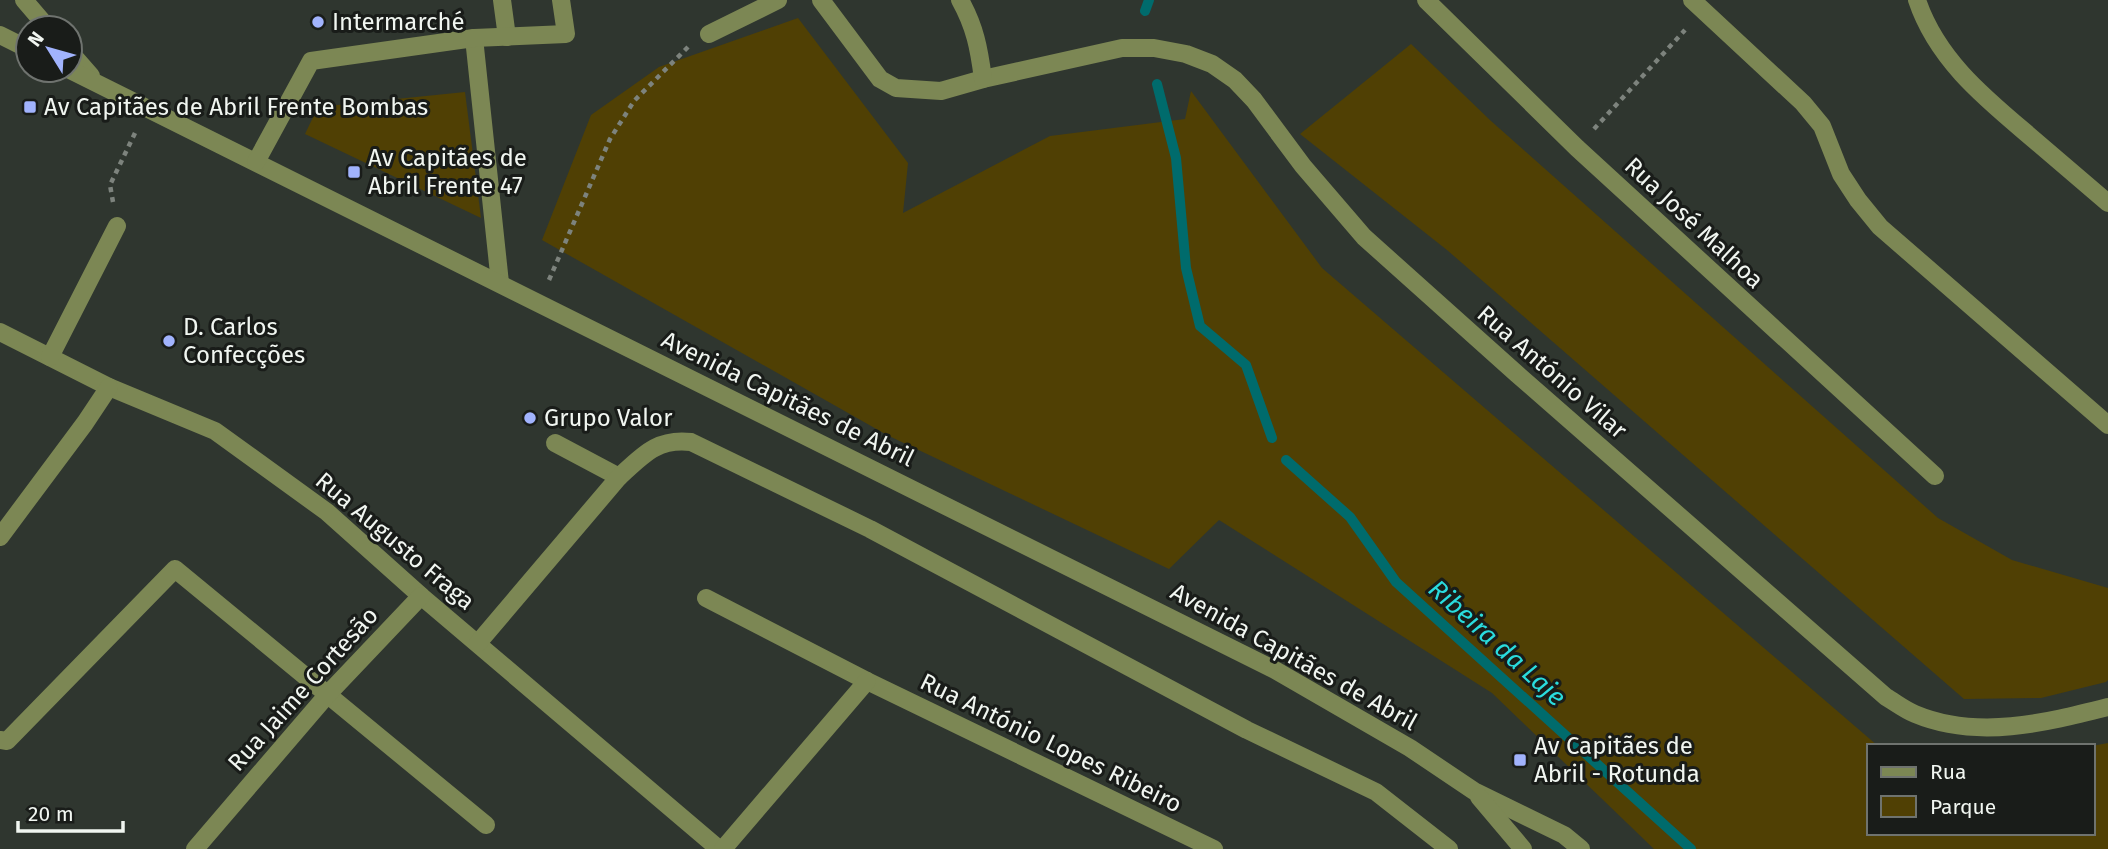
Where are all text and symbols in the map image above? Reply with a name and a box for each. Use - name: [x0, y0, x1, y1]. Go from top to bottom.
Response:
- place label: Intermarché: [332, 8, 465, 36]
- north arrow: [14, 14, 84, 84]
- marker: Intermarché: [310, 14, 326, 30]
- text: N: [23, 27, 49, 51]
- place label: Av Capitães de Abril Frente Bombas: [44, 93, 428, 121]
- marker: Av Capitães de Abril Frente Bombas: [22, 99, 38, 115]
- place label: Av Capitães de Abril Frente 47: [368, 144, 527, 200]
- street label: Rua José Malhoa: [1619, 152, 1769, 294]
- marker: Av Capitães de Abril Frente 47: [346, 164, 362, 180]
- street label: Rua António Vilar: [1472, 300, 1633, 445]
- place label: D. Carlos Confecções: [183, 313, 305, 369]
- street label: Avenida Capitães de Abril: [657, 326, 919, 472]
- marker: D. Carlos Confecções: [161, 333, 177, 349]
- place label: Grupo Valor: [544, 404, 673, 432]
- marker: Grupo Valor: [522, 410, 538, 426]
- street label: Rua Augusto Fraga: [310, 466, 480, 616]
- water label: Ribeira da Laje: [1422, 573, 1572, 713]
- street label: Avenida Capitães de Abril: [1166, 577, 1422, 737]
- street label: Rua Jaime Cortesão: [222, 601, 384, 777]
- street label: Rua António Lopes Ribeiro: [916, 667, 1186, 819]
- place label: Av Capitães de Abril - Rotunda: [1534, 732, 1700, 788]
- legend: [1867, 744, 2094, 835]
- marker: Av Capitães de Abril - Rotunda: [1512, 752, 1528, 768]
- text: Rua: [1930, 759, 1966, 785]
- scale bar: [18, 790, 122, 834]
- text: Parque: [1930, 794, 1996, 820]
- text: 20 m: [28, 801, 74, 827]

